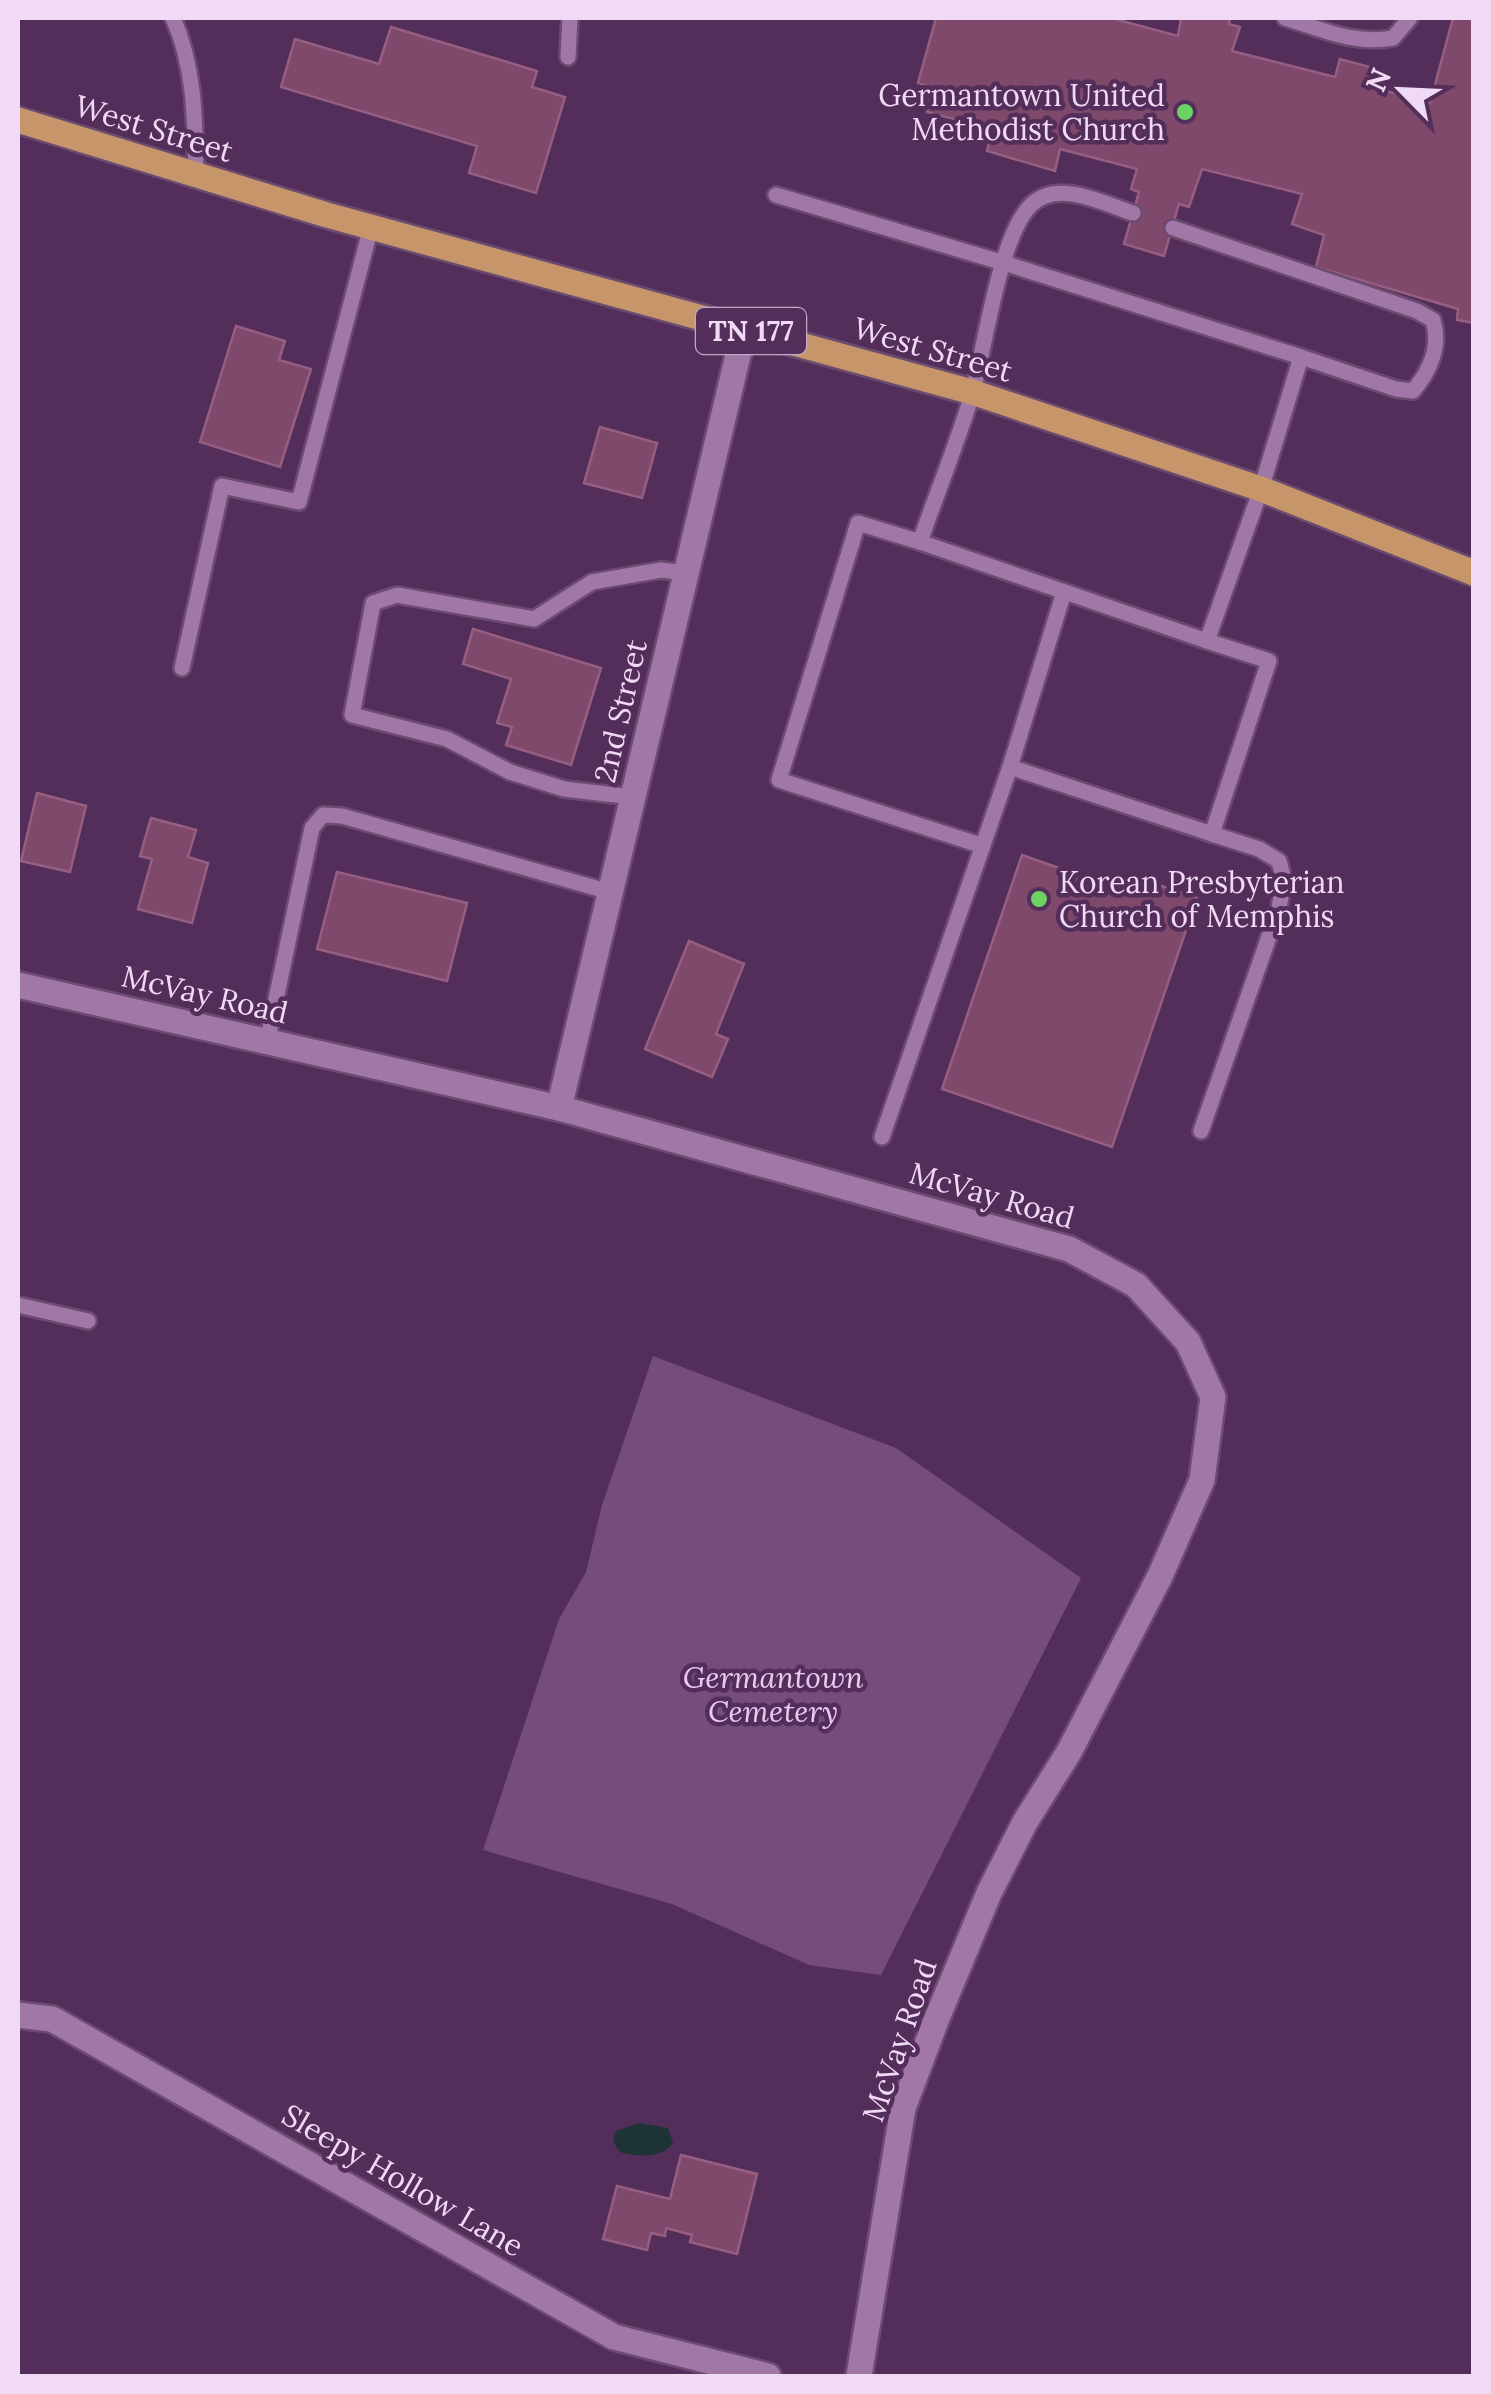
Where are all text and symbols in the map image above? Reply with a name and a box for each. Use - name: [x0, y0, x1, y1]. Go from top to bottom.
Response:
- north arrow: [1351, 40, 1451, 140]
- text: N: [1357, 63, 1399, 97]
- place label: Germantown United Methodist Church: [878, 76, 1165, 148]
- street label: West Street: [70, 86, 238, 170]
- marker: Germantown United Methodist Church: [1174, 101, 1196, 123]
- road number: TN 177: [696, 308, 806, 354]
- street label: West Street: [849, 308, 1017, 390]
- street label: 2nd Street: [585, 636, 655, 786]
- place label: Korean Presbyterian Church of Memphis: [1059, 863, 1344, 935]
- marker: Korean Presbyterian Church of Memphis: [1028, 888, 1050, 910]
- street label: McVay Road: [118, 956, 292, 1033]
- street label: McVay Road: [905, 1153, 1079, 1238]
- park label: Germantown Cemetery: [683, 1658, 864, 1730]
- street label: McVay Road: [853, 1954, 946, 2127]
- street label: Sleepy Hollow Lane: [275, 2095, 531, 2265]

